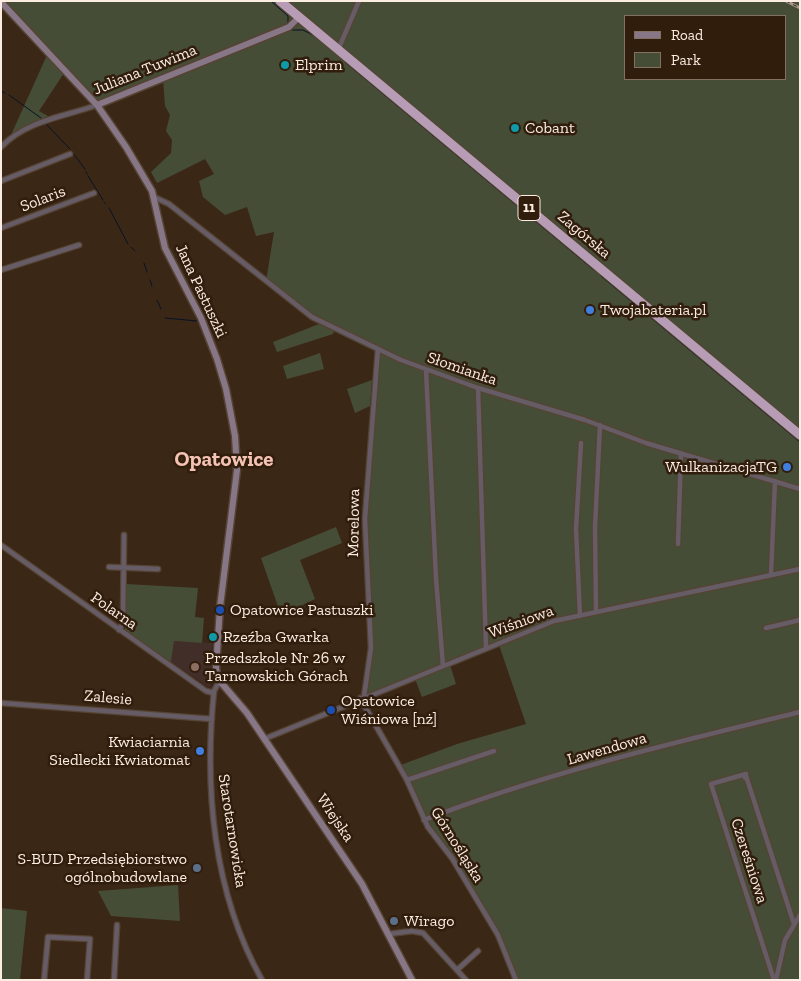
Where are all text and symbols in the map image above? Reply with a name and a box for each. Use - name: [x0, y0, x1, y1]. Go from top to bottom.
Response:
- legend: [624, 15, 786, 80]
- text: Road: [671, 26, 703, 44]
- street label: Juliana Tuwima: [90, 41, 200, 99]
- text: Park: [671, 51, 701, 69]
- place label: Elprim: [295, 55, 342, 75]
- marker: Elprim: [279, 59, 291, 71]
- place label: Cobant: [525, 118, 575, 138]
- marker: Cobant: [509, 122, 521, 134]
- street label: Solaris: [18, 182, 68, 216]
- road number: 11: [518, 196, 540, 220]
- street label: Zagórska: [553, 207, 615, 263]
- street label: Jana Pastuszki: [171, 241, 231, 341]
- place label: Twojabateria.pl: [600, 300, 707, 320]
- marker: Twojabateria.pl: [584, 304, 596, 316]
- street label: Słomianka: [425, 348, 499, 390]
- district label: Opatowice: [175, 447, 273, 473]
- place label: WulkanizacjaTG: [665, 457, 777, 477]
- marker: WulkanizacjaTG: [781, 461, 793, 473]
- street label: Morelowa: [344, 489, 364, 557]
- street label: Polarna: [87, 588, 141, 634]
- place label: Opatowice Pastuszki: [230, 600, 373, 620]
- street label: Wiśniowa: [486, 601, 556, 643]
- marker: Opatowice Pastuszki: [214, 604, 226, 616]
- place label: Rzeźba Gwarka: [223, 627, 329, 647]
- marker: Rzeźba Gwarka: [207, 631, 219, 643]
- place label: Przedszkole Nr 26 w Tarnowskich Górach: [205, 648, 348, 686]
- marker: Przedszkole Nr 26 w Tarnowskich Górach: [189, 661, 201, 673]
- street label: Zalesie: [83, 686, 133, 710]
- place label: Opatowice Wiśniowa [nż]: [341, 691, 437, 729]
- marker: Opatowice Wiśniowa [nż]: [325, 704, 337, 716]
- street label: Lawendowa: [565, 729, 649, 769]
- place label: Kwiaciarnia Siedlecki Kwiatomat: [49, 732, 190, 770]
- marker: Kwiaciarnia Siedlecki Kwiatomat: [194, 745, 206, 757]
- street label: Starotarnowicka: [214, 773, 250, 889]
- street label: Wiejska: [312, 790, 358, 846]
- street label: Górnośląska: [426, 804, 488, 886]
- street label: Czereśniowa: [726, 816, 772, 906]
- place label: S-BUD Przedsiębiorstwo ogólnobudowlane: [17, 849, 187, 887]
- marker: S-BUD Przedsiębiorstwo ogólnobudowlane: [191, 862, 203, 874]
- place label: Wirago: [404, 911, 455, 931]
- marker: Wirago: [388, 915, 400, 927]

